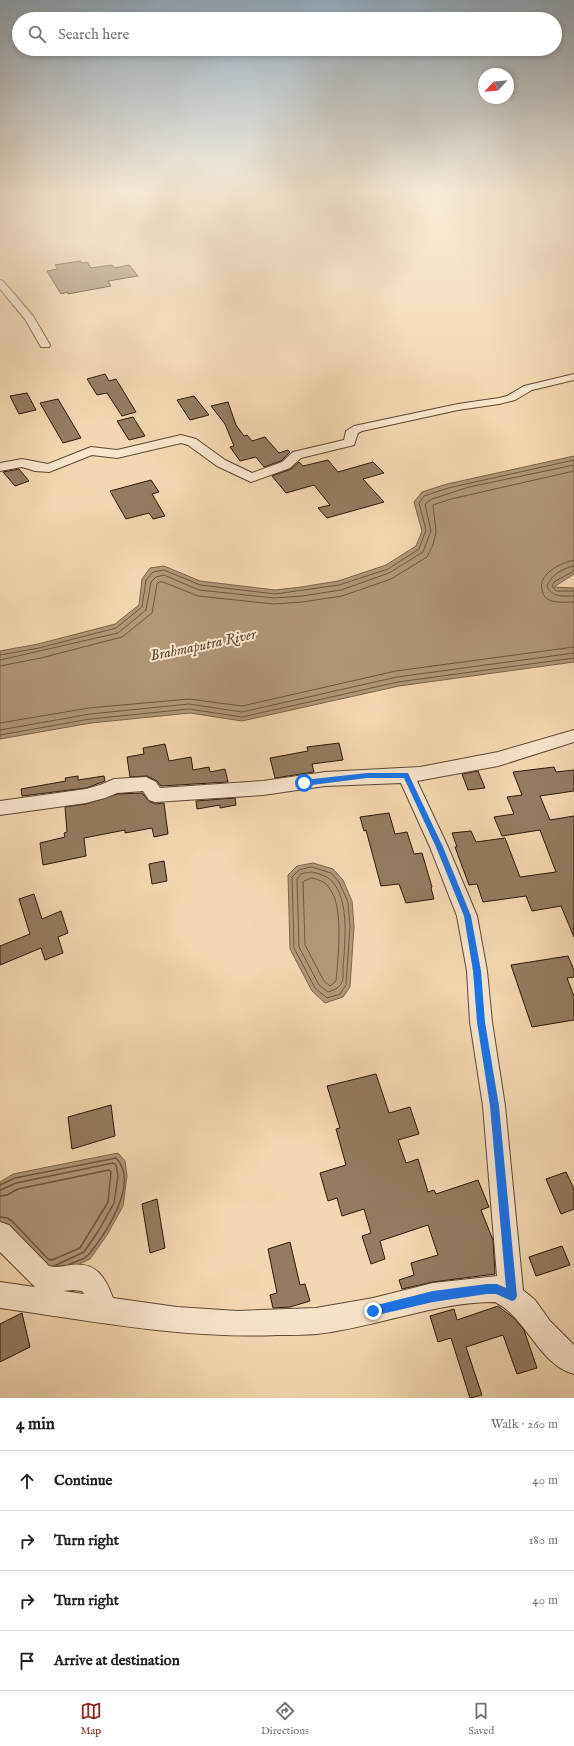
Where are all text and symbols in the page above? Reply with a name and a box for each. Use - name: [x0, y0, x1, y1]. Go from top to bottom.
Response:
- search box: [12, 12, 562, 56]
- icon: search: [26, 23, 48, 45]
- text: Search here: [58, 25, 129, 44]
- north arrow: [478, 68, 514, 104]
- water label: Brahmaputra River: [148, 624, 259, 666]
- route start: [295, 774, 313, 792]
- route end: [364, 1302, 382, 1320]
- text: 4 min: [16, 1414, 55, 1435]
- text: Walk · 260 m: [491, 1416, 558, 1433]
- icon: ahead: [16, 1470, 38, 1492]
- text: Continue: [54, 1471, 112, 1490]
- text: 40 m: [532, 1472, 558, 1489]
- icon: right: [16, 1530, 38, 1552]
- text: Turn right: [54, 1531, 119, 1550]
- text: 180 m: [529, 1532, 558, 1549]
- icon: right: [16, 1590, 38, 1612]
- text: Turn right: [54, 1591, 119, 1610]
- text: 40 m: [532, 1592, 558, 1609]
- icon: arrive: [16, 1650, 38, 1672]
- text: Arrive at destination: [54, 1651, 180, 1670]
- tab: Map: [80, 1700, 102, 1738]
- tab: Directions: [261, 1700, 309, 1738]
- tab: Saved: [468, 1700, 494, 1738]

